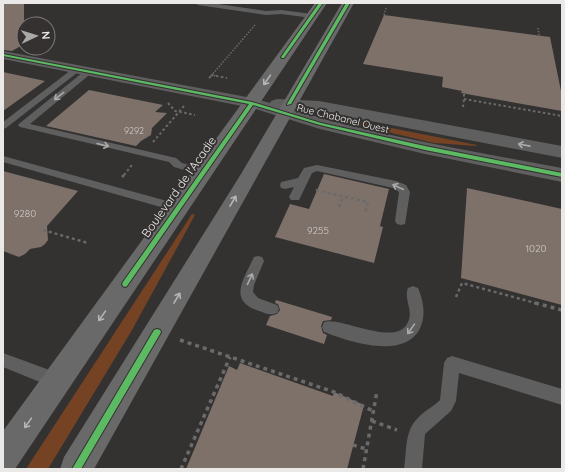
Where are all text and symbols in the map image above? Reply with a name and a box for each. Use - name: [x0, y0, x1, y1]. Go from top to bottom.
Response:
- north arrow: [16, 16, 56, 56]
- text: N: [39, 31, 53, 40]
- one-way arrow: [263, 74, 271, 85]
- one-way arrow: [54, 91, 65, 100]
- street label: Rue Chabanel Ouest: [295, 101, 391, 136]
- house number: 9292: [124, 125, 144, 136]
- street label: Boulevard de l'Acadie: [138, 133, 219, 240]
- one-way arrow: [518, 140, 531, 148]
- one-way arrow: [96, 141, 109, 149]
- one-way arrow: [392, 183, 404, 190]
- one-way arrow: [230, 195, 238, 207]
- house number: 9280: [14, 207, 36, 220]
- house number: 9255: [307, 224, 329, 237]
- house number: 1020: [525, 242, 547, 255]
- one-way arrow: [246, 274, 254, 286]
- one-way arrow: [173, 292, 181, 304]
- one-way arrow: [98, 311, 106, 322]
- one-way arrow: [407, 323, 415, 334]
- one-way arrow: [24, 417, 32, 428]

